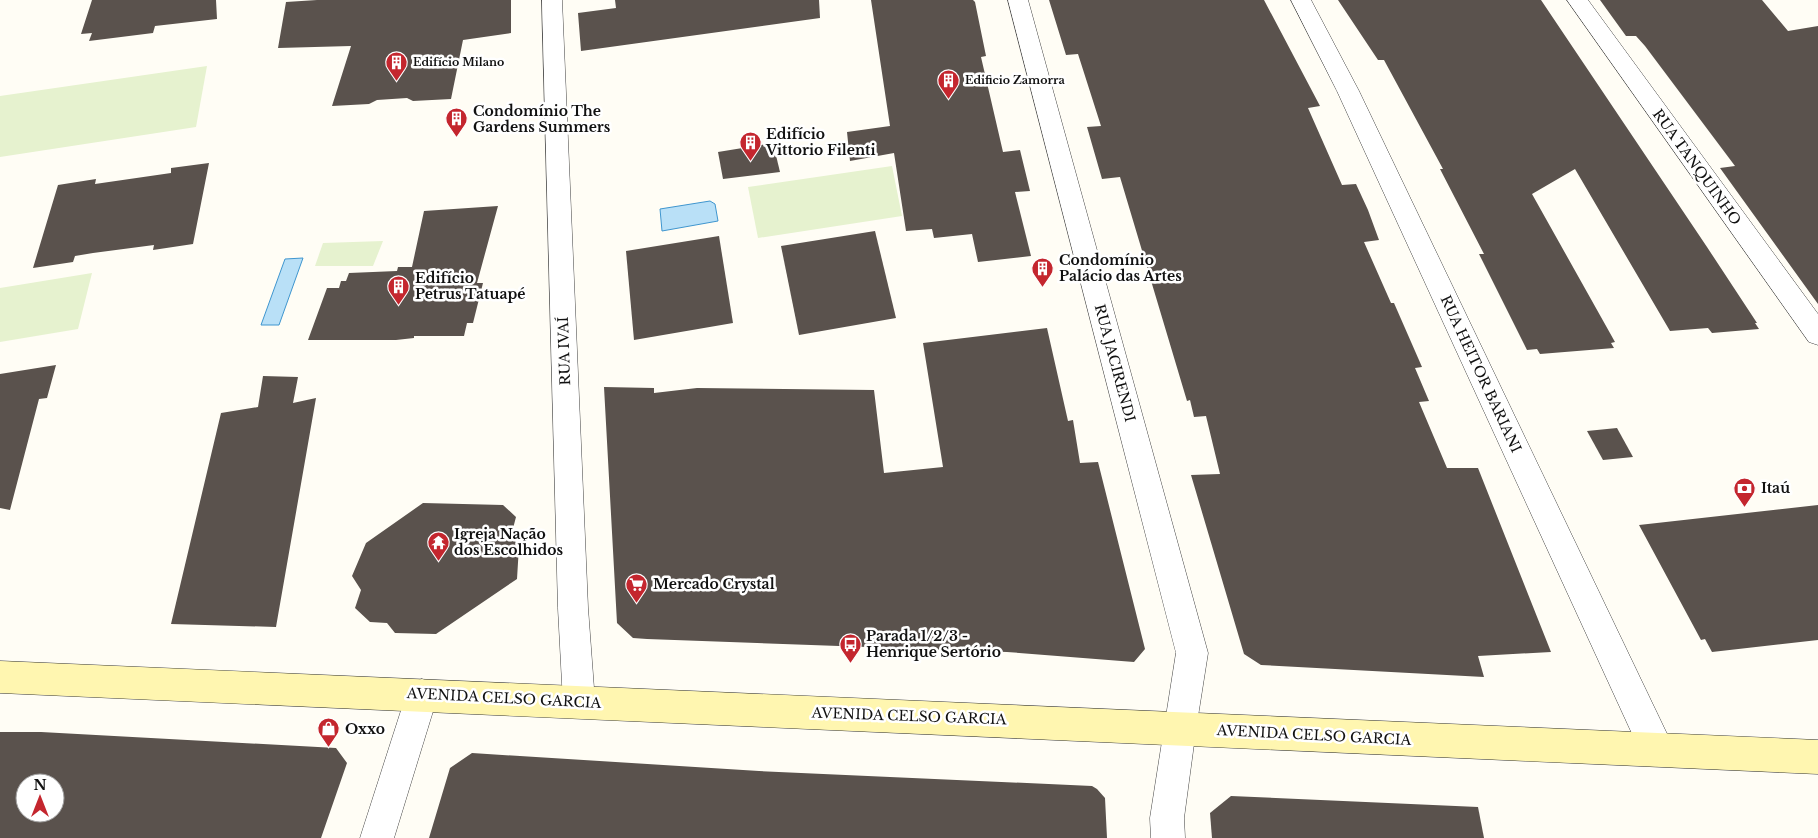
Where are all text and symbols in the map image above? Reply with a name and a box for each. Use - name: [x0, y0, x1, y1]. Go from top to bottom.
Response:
- building icon: Edifício Milano: [385, 50, 409, 81]
- place label: Edifício Milano: [413, 55, 504, 69]
- building icon: Edificio Zamorra: [937, 68, 961, 99]
- place label: Edificio Zamorra: [965, 73, 1065, 87]
- place label: Condomínio The Gardens Summers: [473, 102, 611, 136]
- street label: RUA TANQUINHO: [1649, 105, 1745, 229]
- building icon: Condomínio The Gardens Summers: [445, 107, 469, 138]
- place label: Edifício Vittorio Filenti: [765, 125, 875, 159]
- building icon: Edifício Vittorio Filenti: [738, 130, 762, 161]
- place label: Condomínio Palácio das Artes: [1059, 251, 1182, 285]
- building icon: Condomínio Palácio das Artes: [1031, 256, 1055, 287]
- place label: Edifício Petrus Tatuapé: [415, 269, 525, 303]
- building icon: Edifício Petrus Tatuapé: [387, 274, 411, 305]
- street label: RUA HEITOR BARIANI: [1437, 292, 1525, 456]
- street label: RUA JACIRENDI: [1091, 302, 1139, 424]
- street label: RUA IVAÍ: [554, 316, 574, 386]
- bank icon: Itaú: [1733, 476, 1757, 507]
- place label: Itaú: [1761, 479, 1790, 497]
- place label: Igreja Nação dos Escolhidos: [454, 525, 564, 559]
- temple icon: Igreja Nação dos Escolhidos: [426, 530, 450, 561]
- supermarket icon: Mercado Crystal: [625, 572, 649, 603]
- place label: Mercado Crystal: [653, 575, 775, 593]
- place label: Parada 1/2/3 - Henrique Sertório: [866, 627, 1001, 661]
- bus stop icon: Parada 1/2/3 - Henrique Sertório: [838, 632, 862, 663]
- street label: AVENIDA CELSO GARCIA: [405, 684, 602, 712]
- street label: AVENIDA CELSO GARCIA: [810, 704, 1007, 728]
- shop icon: Oxxo: [317, 717, 341, 748]
- place label: Oxxo: [345, 720, 385, 738]
- street label: AVENIDA CELSO GARCIA: [1215, 721, 1412, 749]
- north arrow: [15, 773, 65, 823]
- text: N: [33, 776, 47, 794]

